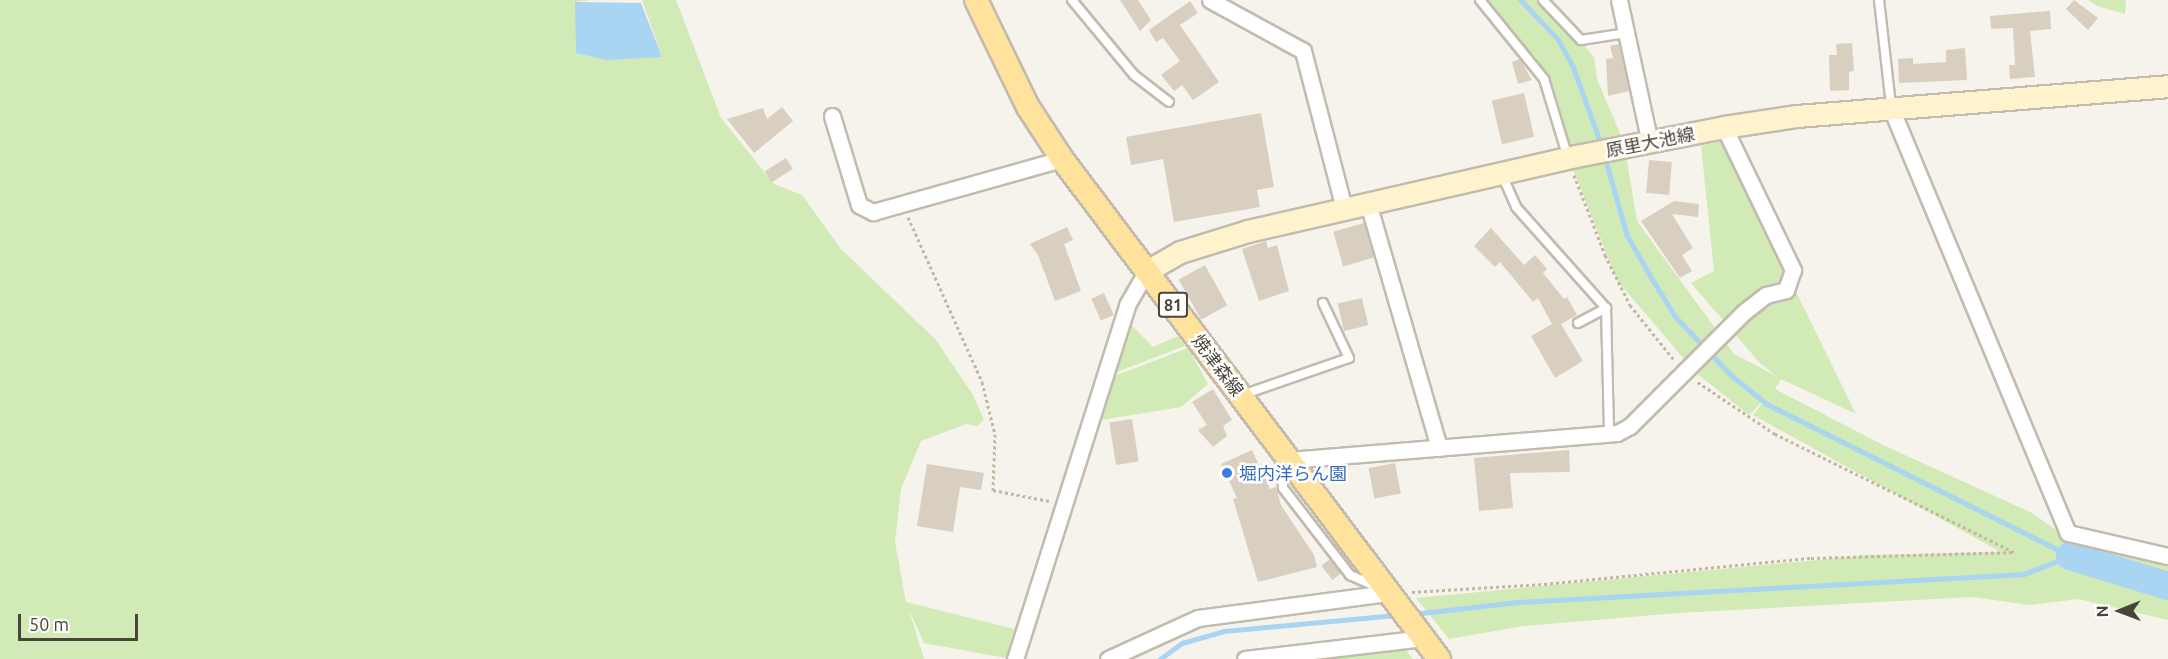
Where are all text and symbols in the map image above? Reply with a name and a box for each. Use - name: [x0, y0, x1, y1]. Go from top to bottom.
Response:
- street label: 原里大池線: [1604, 123, 1696, 161]
- road number: 81: [1156, 292, 1190, 318]
- street label: 焼津森線: [1188, 330, 1248, 400]
- place label: 堀内洋らん園: [1239, 462, 1347, 484]
- marker: 堀内洋らん園: [1220, 466, 1234, 480]
- north arrow: [2090, 581, 2150, 641]
- scale bar: [21, 602, 141, 640]
- text: N: [2093, 605, 2111, 617]
- text: 50 m: [29, 614, 69, 634]

